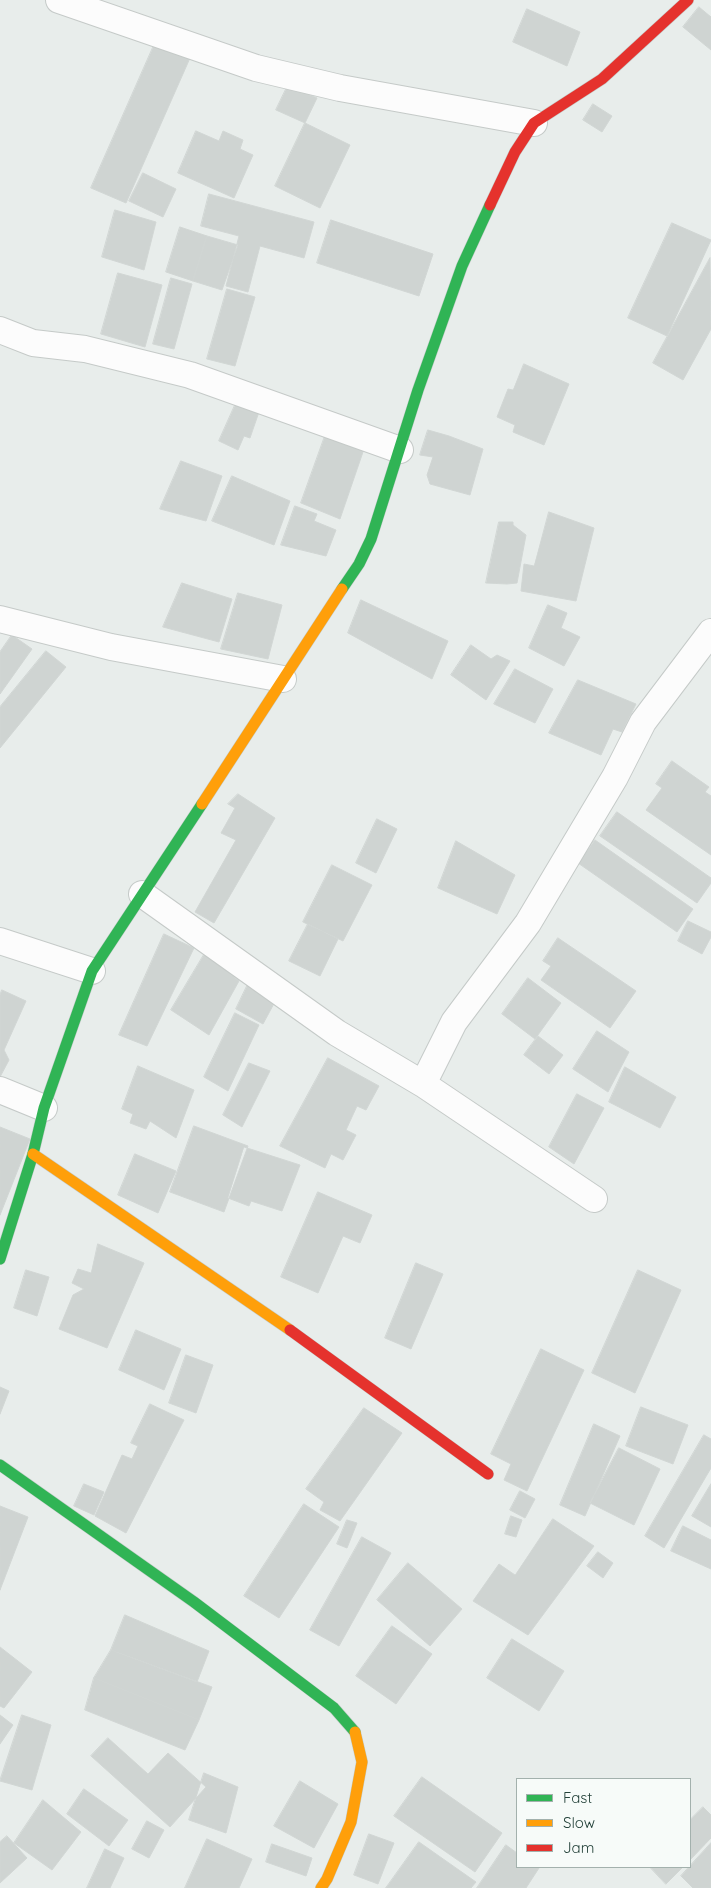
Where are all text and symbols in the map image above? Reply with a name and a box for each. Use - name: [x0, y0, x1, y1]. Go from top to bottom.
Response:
- legend: [516, 1778, 691, 1868]
- text: Fast: [563, 1788, 592, 1807]
- text: Slow: [563, 1813, 595, 1832]
- text: Jam: [563, 1838, 594, 1857]

